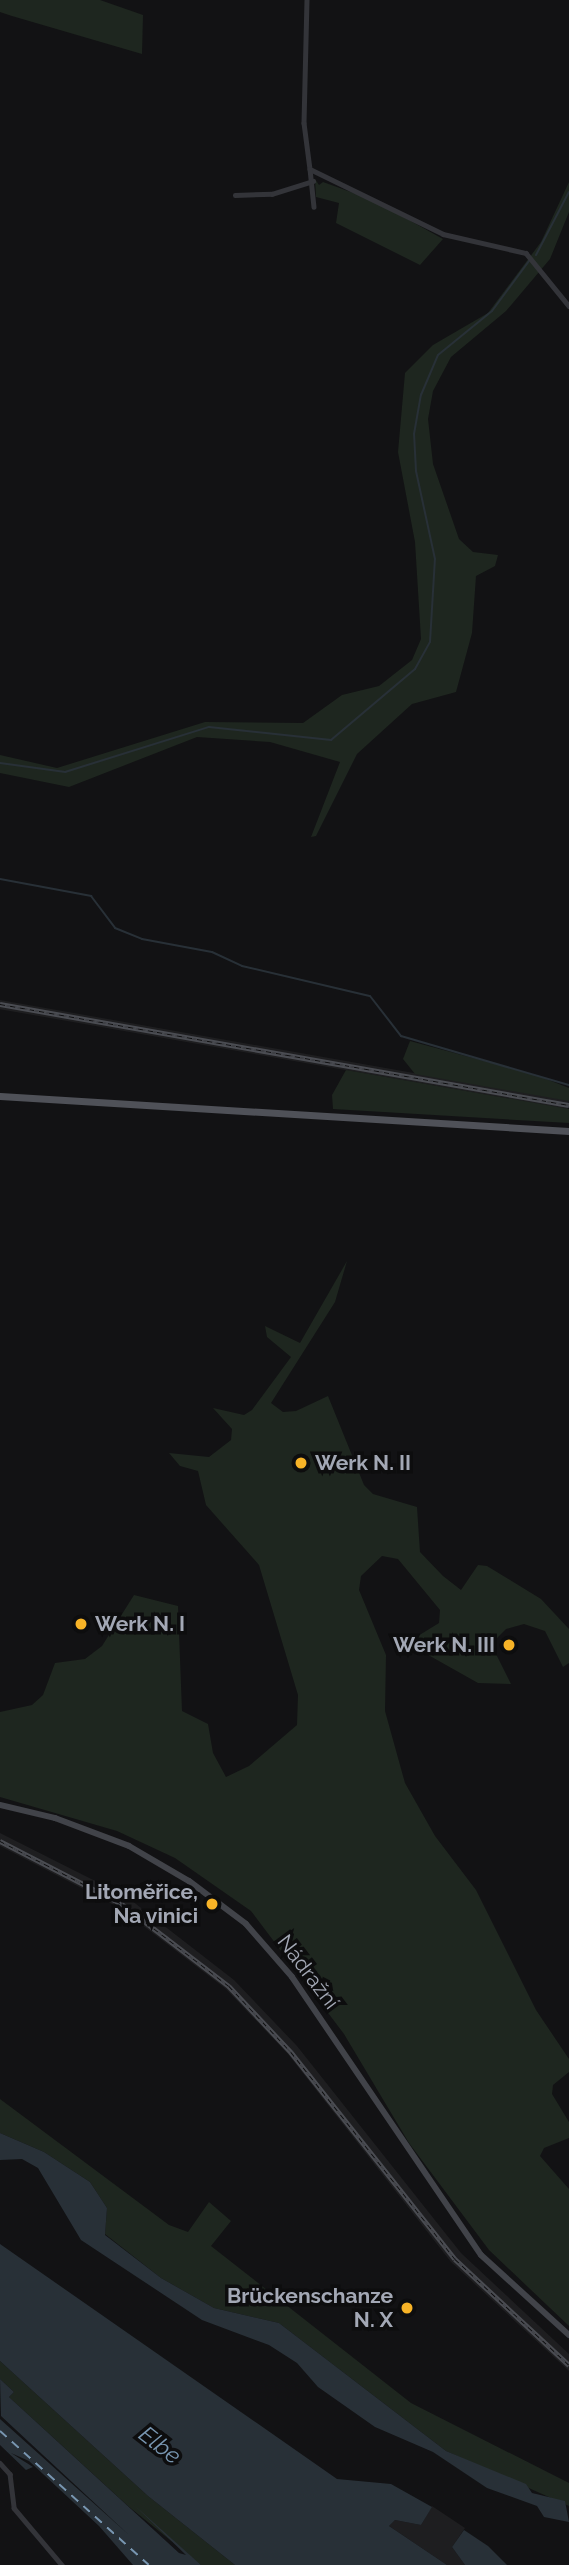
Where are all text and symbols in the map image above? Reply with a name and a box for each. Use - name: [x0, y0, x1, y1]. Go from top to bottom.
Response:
- place label: Werk N. II: [315, 1450, 411, 1476]
- marker: Werk N. II: [293, 1455, 309, 1471]
- place label: Werk N. I: [95, 1611, 185, 1637]
- marker: Werk N. I: [73, 1616, 89, 1632]
- place label: Werk N. III: [393, 1632, 495, 1658]
- marker: Werk N. III: [501, 1637, 517, 1653]
- place label: Litoměřice, Na vinici: [85, 1879, 198, 1929]
- marker: Litoměřice, Na vinici: [204, 1896, 220, 1912]
- street label: Nádražní: [272, 1930, 344, 2014]
- place label: Brückenschanze N. X: [227, 2283, 393, 2333]
- marker: Brückenschanze N. X: [399, 2300, 415, 2316]
- water label: Elbe: [134, 2420, 186, 2470]

